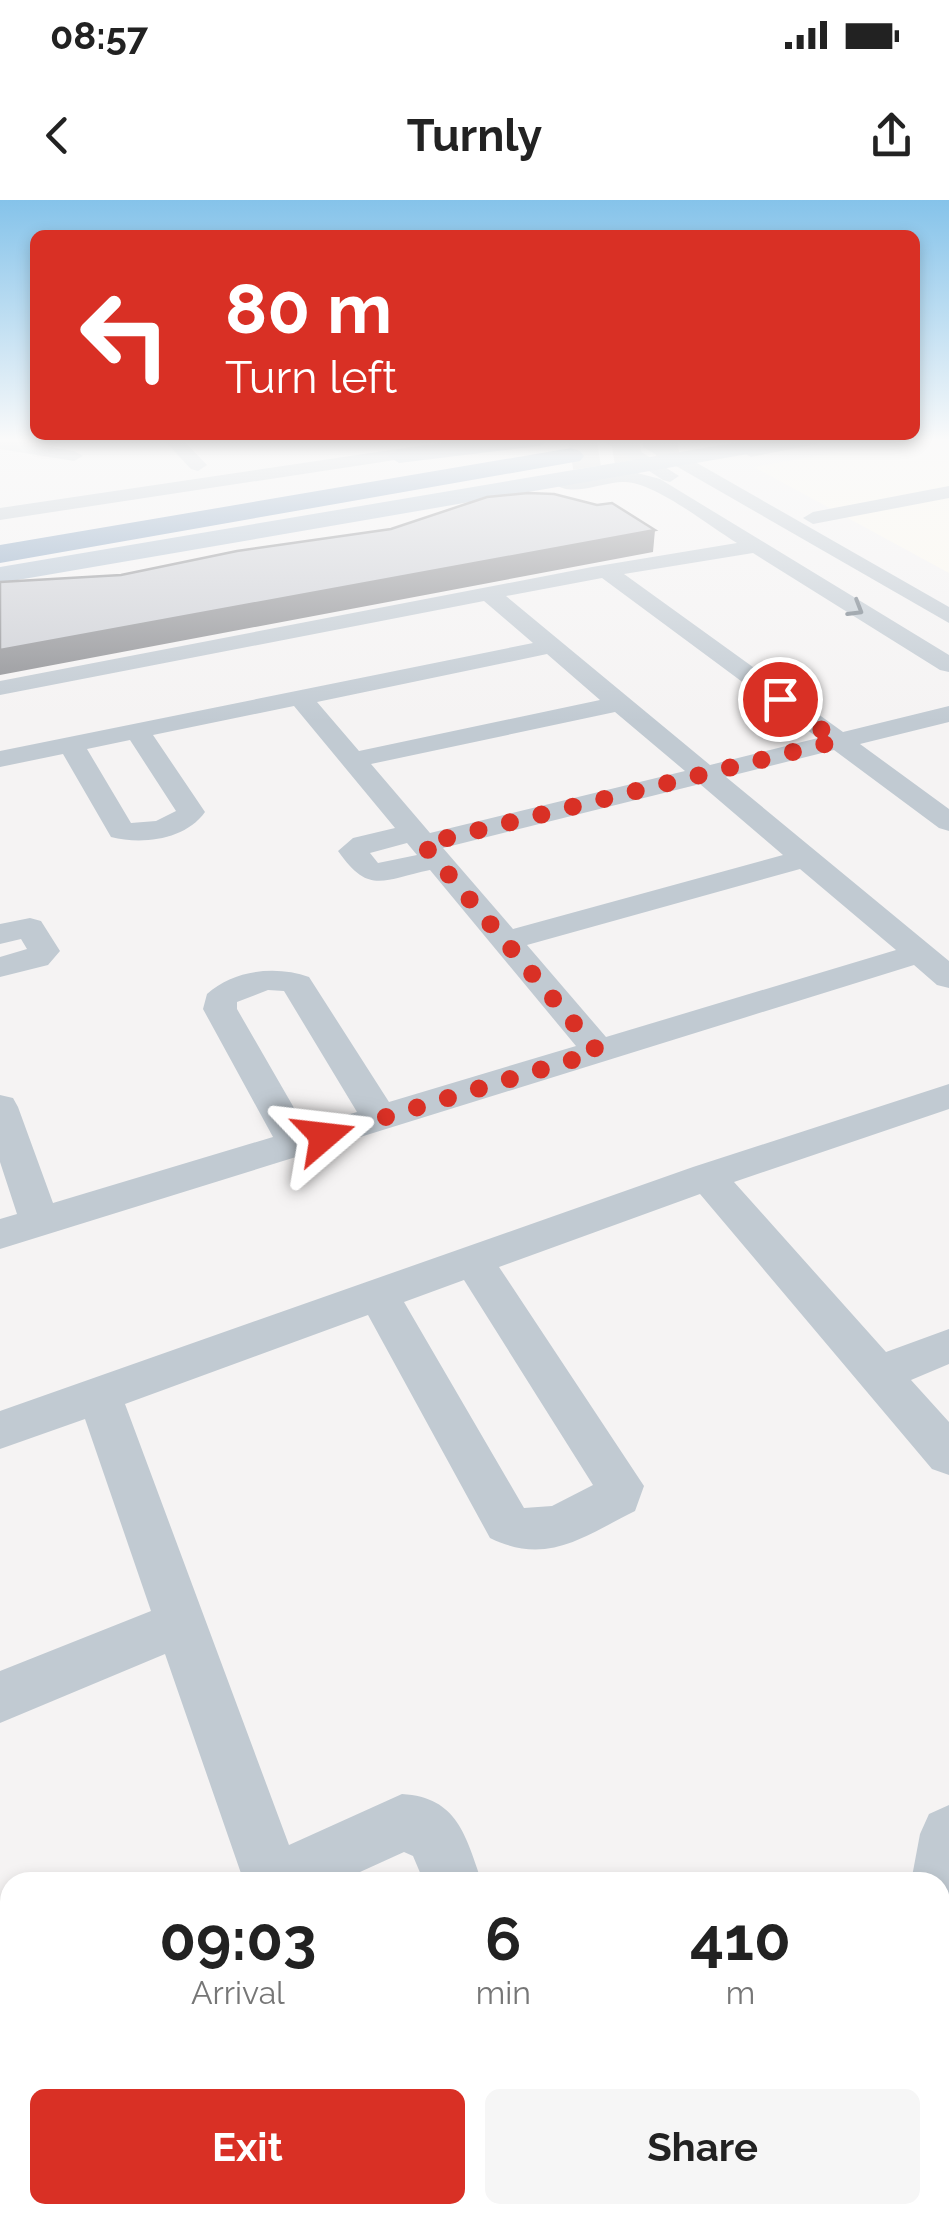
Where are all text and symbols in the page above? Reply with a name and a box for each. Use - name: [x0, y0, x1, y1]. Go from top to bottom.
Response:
- text: 08:57: [50, 13, 148, 58]
- icon: back: [30, 108, 85, 163]
- icon: share: [864, 108, 919, 163]
- text: Turnly: [407, 109, 542, 162]
- text: 80 m: [225, 267, 392, 349]
- icon: left: [60, 270, 190, 400]
- text: Turn left: [225, 351, 397, 404]
- one-way arrow: [845, 597, 863, 616]
- pin: [738, 657, 823, 742]
- icon: arrive: [753, 672, 808, 727]
- position arrow: [272, 1084, 376, 1188]
- text: 09:03: [159, 1904, 317, 1974]
- text: 6: [485, 1904, 522, 1974]
- text: 410: [690, 1904, 791, 1974]
- text: Arrival: [191, 1974, 285, 2011]
- text: min: [476, 1974, 531, 2011]
- text: m: [726, 1974, 755, 2011]
- button: Exit: [30, 2089, 465, 2204]
- button: Share: [485, 2089, 920, 2204]

